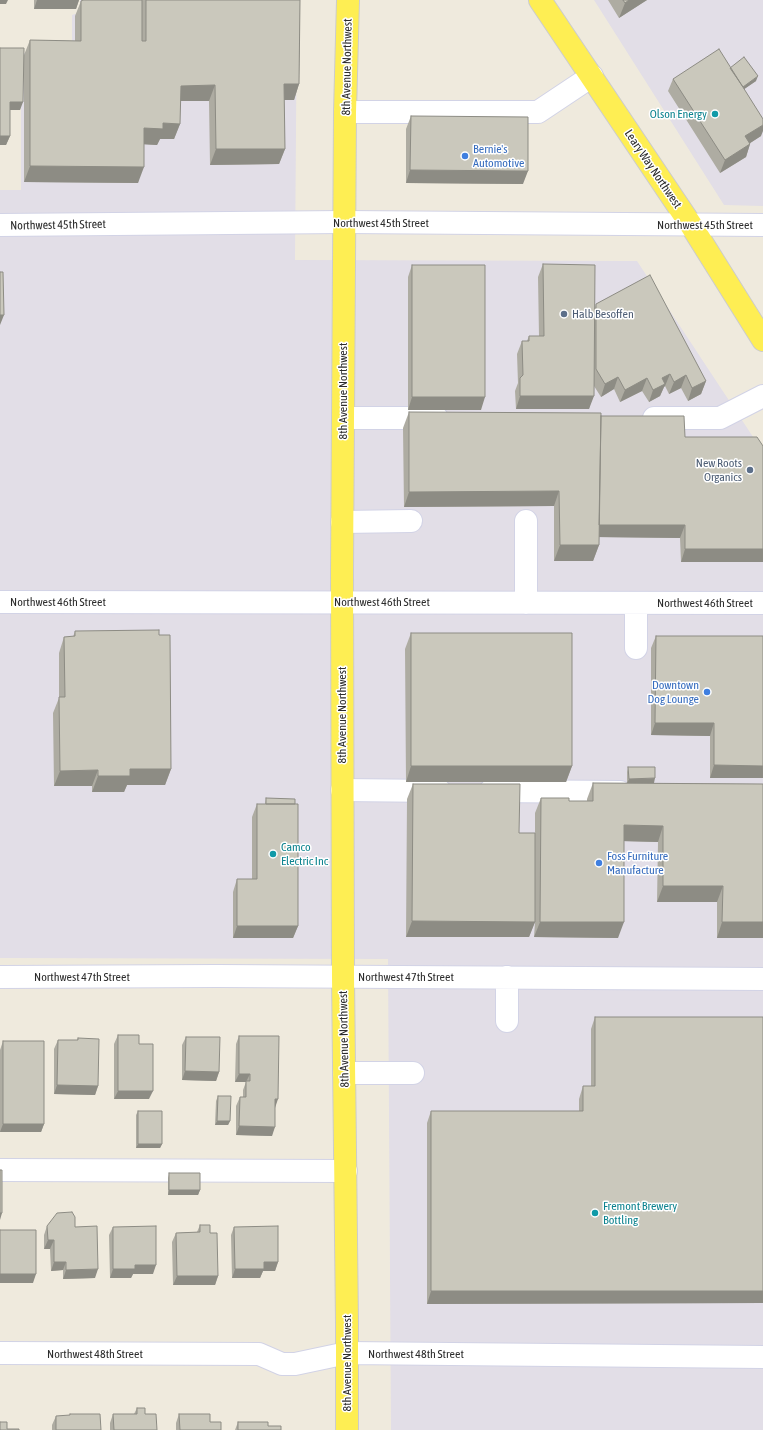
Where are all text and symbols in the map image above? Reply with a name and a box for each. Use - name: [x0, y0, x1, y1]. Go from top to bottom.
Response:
- street label: 8th Avenue Northwest: [339, 18, 355, 116]
- place label: Olson Energy: [650, 107, 707, 121]
- marker: Olson Energy: [710, 109, 720, 119]
- street label: Leary Way Northwest: [621, 127, 685, 211]
- place label: Bernie's Automotive: [473, 142, 524, 170]
- marker: Bernie's Automotive: [460, 151, 470, 161]
- street label: Northwest 45th Street: [333, 216, 429, 230]
- street label: Northwest 45th Street: [10, 217, 106, 233]
- street label: Northwest 45th Street: [657, 218, 753, 232]
- place label: Halb Besoffen: [572, 307, 634, 321]
- marker: Halb Besoffen: [559, 309, 569, 319]
- street label: 8th Avenue Northwest: [336, 342, 350, 440]
- place label: New Roots Organics: [696, 456, 742, 484]
- marker: New Roots Organics: [745, 465, 755, 475]
- street label: Northwest 46th Street: [10, 595, 106, 609]
- street label: Northwest 46th Street: [334, 595, 430, 609]
- street label: Northwest 46th Street: [657, 596, 753, 610]
- street label: 8th Avenue Northwest: [335, 666, 349, 764]
- place label: Downtown Dog Lounge: [648, 678, 699, 706]
- marker: Downtown Dog Lounge: [702, 687, 712, 697]
- place label: Camco Electric Inc: [281, 840, 328, 868]
- marker: Camco Electric Inc: [268, 849, 278, 859]
- place label: Foss Furniture Manufacture: [607, 849, 668, 877]
- marker: Foss Furniture Manufacture: [594, 858, 604, 868]
- street label: Northwest 47th Street: [34, 970, 130, 984]
- street label: Northwest 47th Street: [358, 970, 454, 984]
- street label: 8th Avenue Northwest: [336, 990, 352, 1088]
- place label: Fremont Brewery Bottling: [603, 1199, 677, 1227]
- marker: Fremont Brewery Bottling: [590, 1208, 600, 1218]
- street label: 8th Avenue Northwest: [340, 1314, 354, 1412]
- street label: Northwest 48th Street: [47, 1347, 143, 1361]
- street label: Northwest 48th Street: [368, 1347, 464, 1361]

